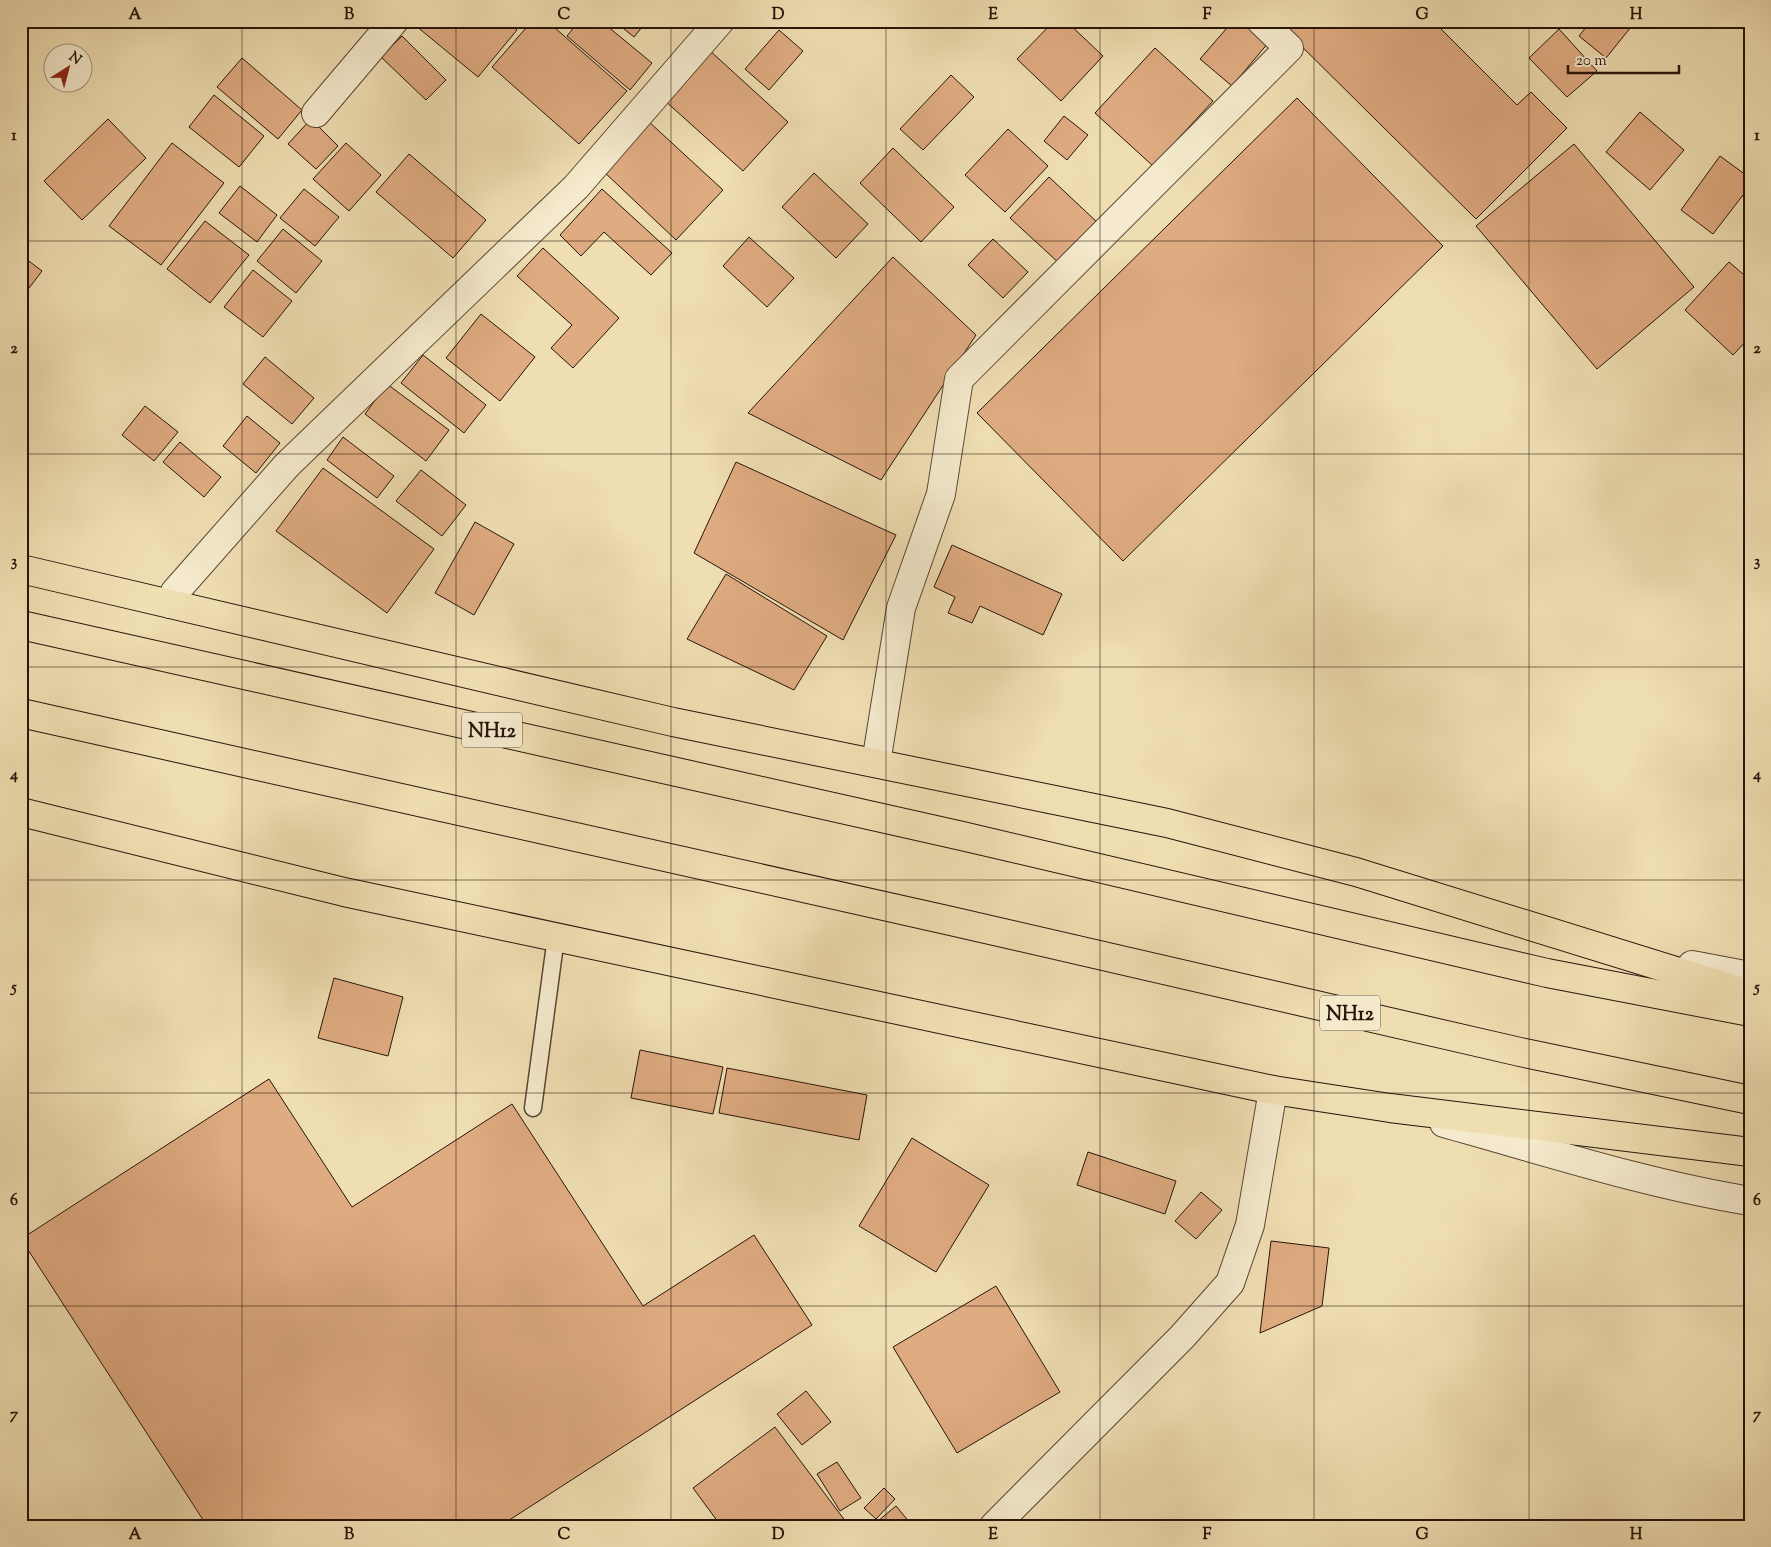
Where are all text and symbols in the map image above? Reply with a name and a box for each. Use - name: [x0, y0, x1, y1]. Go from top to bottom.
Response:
- text: A: [129, 4, 142, 27]
- text: B: [344, 4, 354, 27]
- text: C: [558, 4, 571, 27]
- text: D: [772, 4, 785, 27]
- text: E: [988, 4, 998, 27]
- text: F: [1203, 4, 1212, 27]
- text: G: [1415, 4, 1429, 27]
- text: H: [1630, 4, 1643, 27]
- north arrow: [42, 42, 92, 92]
- scale bar: [1568, 42, 1680, 74]
- text: N: [64, 48, 85, 70]
- text: 20 m: [1576, 51, 1607, 72]
- text: 1: [11, 125, 17, 148]
- text: 1: [1754, 125, 1760, 148]
- text: 2: [10, 338, 18, 361]
- text: 2: [1753, 338, 1761, 361]
- text: 3: [11, 551, 18, 574]
- text: 3: [1754, 551, 1761, 574]
- road number: NH12: [462, 712, 522, 748]
- text: 4: [9, 764, 18, 787]
- text: 4: [1752, 764, 1761, 787]
- text: 5: [9, 977, 17, 1000]
- text: 5: [1752, 977, 1760, 1000]
- road number: NH12: [1320, 996, 1380, 1030]
- text: 6: [10, 1190, 18, 1213]
- text: 6: [1753, 1190, 1761, 1213]
- text: 7: [10, 1404, 19, 1427]
- text: 7: [1753, 1404, 1762, 1427]
- text: A: [129, 1524, 142, 1547]
- text: B: [344, 1524, 354, 1547]
- text: C: [558, 1524, 571, 1547]
- text: D: [772, 1524, 785, 1547]
- text: E: [988, 1524, 998, 1547]
- text: F: [1203, 1524, 1212, 1547]
- text: G: [1415, 1524, 1429, 1547]
- text: H: [1630, 1524, 1643, 1547]

